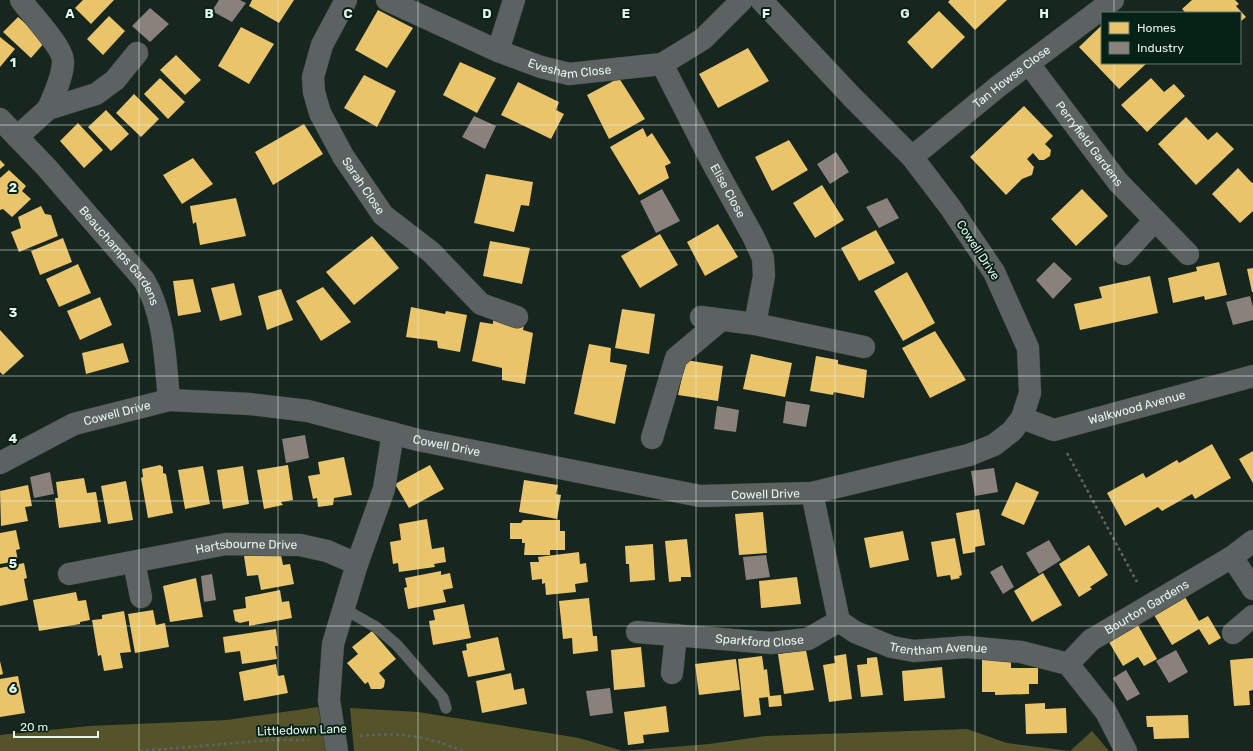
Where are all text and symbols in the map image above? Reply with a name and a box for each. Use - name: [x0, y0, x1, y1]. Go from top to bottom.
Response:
- text: A: [65, 6, 75, 21]
- text: B: [204, 6, 214, 21]
- text: C: [343, 6, 353, 21]
- text: D: [482, 6, 492, 21]
- text: E: [622, 6, 630, 21]
- text: F: [762, 6, 770, 21]
- text: G: [900, 6, 910, 21]
- text: H: [1039, 6, 1049, 21]
- legend: [1101, 12, 1241, 64]
- text: Homes: [1137, 21, 1176, 35]
- text: Industry: [1137, 41, 1184, 55]
- street label: Tan Howse Close: [970, 42, 1053, 111]
- text: 1: [10, 55, 16, 70]
- street label: Evesham Close: [526, 56, 612, 81]
- street label: Perryfield Gardens: [1053, 99, 1126, 190]
- street label: Sarah Close: [339, 155, 388, 217]
- street label: Elise Close: [707, 161, 749, 221]
- text: 2: [9, 180, 17, 195]
- street label: Beauchamps Gardens: [76, 203, 162, 307]
- street label: Cowell Drive: [953, 217, 1003, 283]
- text: 3: [9, 305, 18, 320]
- street label: Walkwood Avenue: [1087, 388, 1187, 427]
- street label: Cowell Drive: [82, 398, 152, 428]
- text: 4: [9, 431, 18, 446]
- street label: Cowell Drive: [411, 432, 482, 459]
- street label: Cowell Drive: [731, 486, 800, 502]
- street label: Hartsbourne Drive: [194, 537, 298, 557]
- text: 5: [9, 556, 17, 571]
- street label: Bourton Gardens: [1102, 577, 1191, 637]
- street label: Sparkford Close: [715, 631, 805, 650]
- street label: Trentham Avenue: [888, 640, 988, 658]
- text: 6: [9, 681, 18, 696]
- scale bar: [14, 713, 98, 739]
- text: 20 m: [20, 720, 48, 734]
- street label: Littledown Lane: [257, 721, 347, 739]

